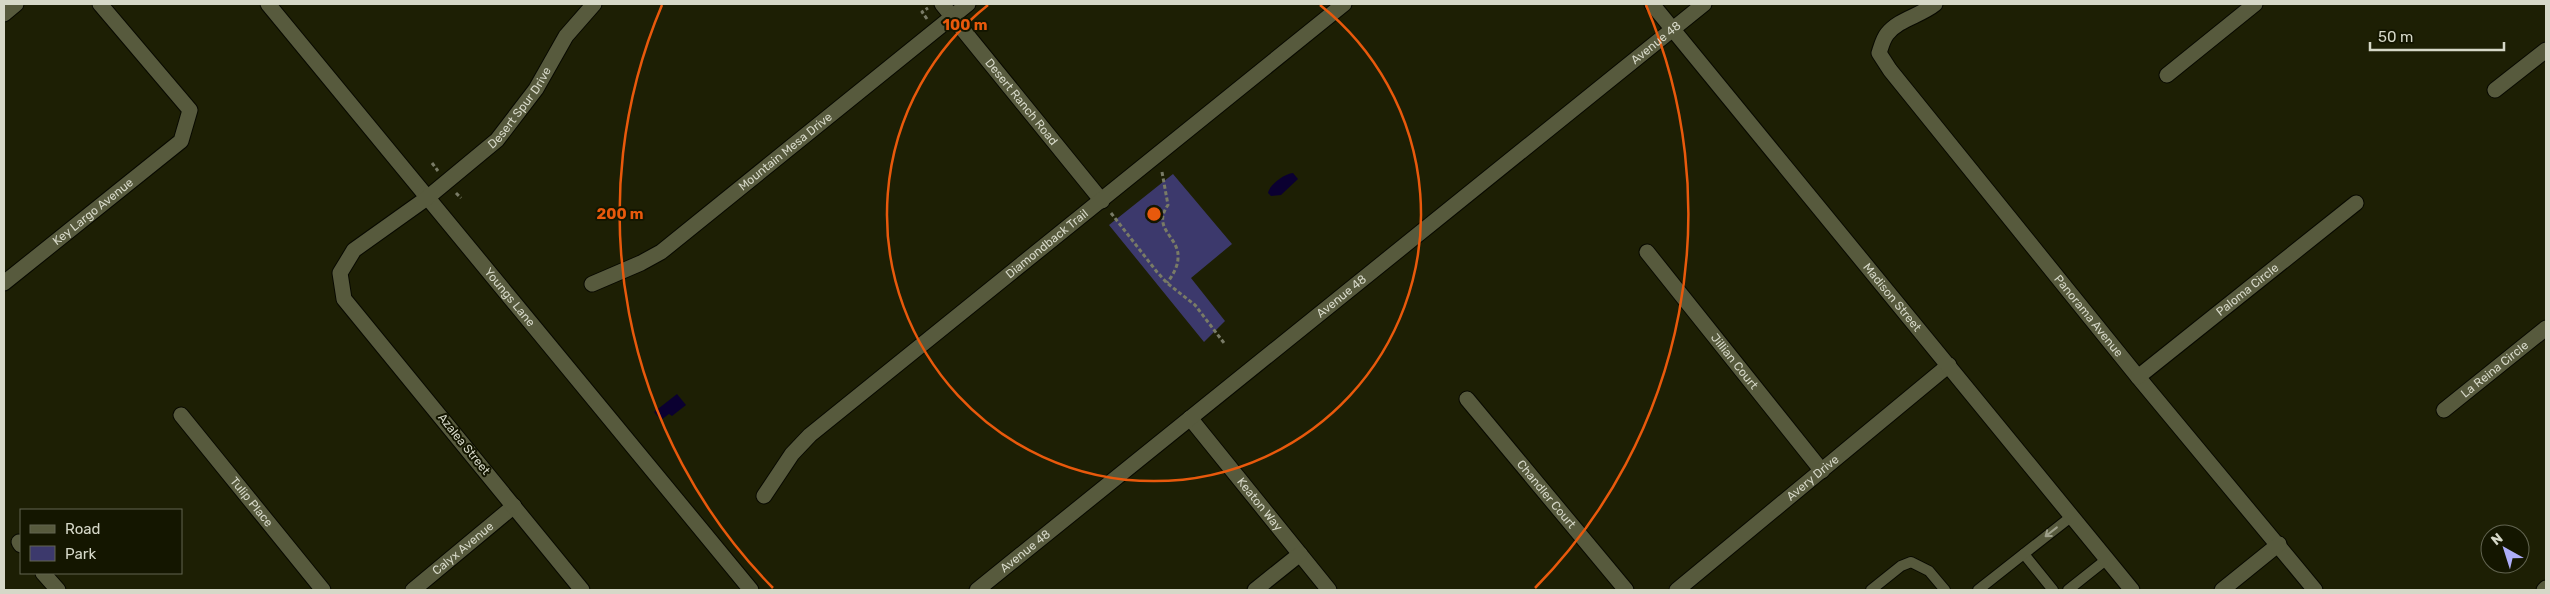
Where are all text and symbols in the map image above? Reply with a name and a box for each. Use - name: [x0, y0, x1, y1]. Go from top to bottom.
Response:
- text: 100 m: [943, 16, 987, 34]
- street label: Avenue 48: [1628, 18, 1684, 67]
- scale bar: [2370, 20, 2504, 52]
- text: 50 m: [2378, 28, 2413, 46]
- street label: Desert Ranch Road: [982, 56, 1061, 148]
- street label: Desert Spur Drive: [485, 64, 554, 152]
- street label: Mountain Mesa Drive: [736, 109, 835, 193]
- street label: Key Largo Avenue: [50, 175, 136, 248]
- text: 200 m: [596, 205, 644, 223]
- centre of rings: [1145, 205, 1163, 223]
- street label: Diamondback Trail: [1003, 206, 1091, 281]
- street label: Madison Street: [1860, 260, 1924, 334]
- street label: Paloma Circle: [2213, 260, 2282, 319]
- street label: Youngs Lane: [481, 265, 538, 330]
- street label: Avenue 48: [1314, 272, 1369, 321]
- street label: Panorama Avenue: [2051, 272, 2126, 360]
- street label: Jillian Court: [1708, 331, 1761, 392]
- street label: La Reina Circle: [2458, 338, 2531, 401]
- street label: Azalea Street: [435, 411, 493, 478]
- street label: Avery Drive: [1784, 452, 1842, 503]
- street label: Chandler Court: [1514, 457, 1579, 532]
- street label: Tulip Place: [227, 474, 276, 530]
- street label: Keaton Way: [1234, 475, 1286, 534]
- legend: [20, 509, 182, 574]
- street label: Calyx Avenue: [430, 519, 497, 578]
- text: Road: [65, 520, 101, 538]
- north arrow: [2480, 524, 2530, 574]
- street label: Avenue 48: [997, 527, 1053, 575]
- one-way arrow: [2045, 527, 2058, 538]
- text: N: [2488, 530, 2506, 549]
- text: Park: [65, 545, 96, 563]

